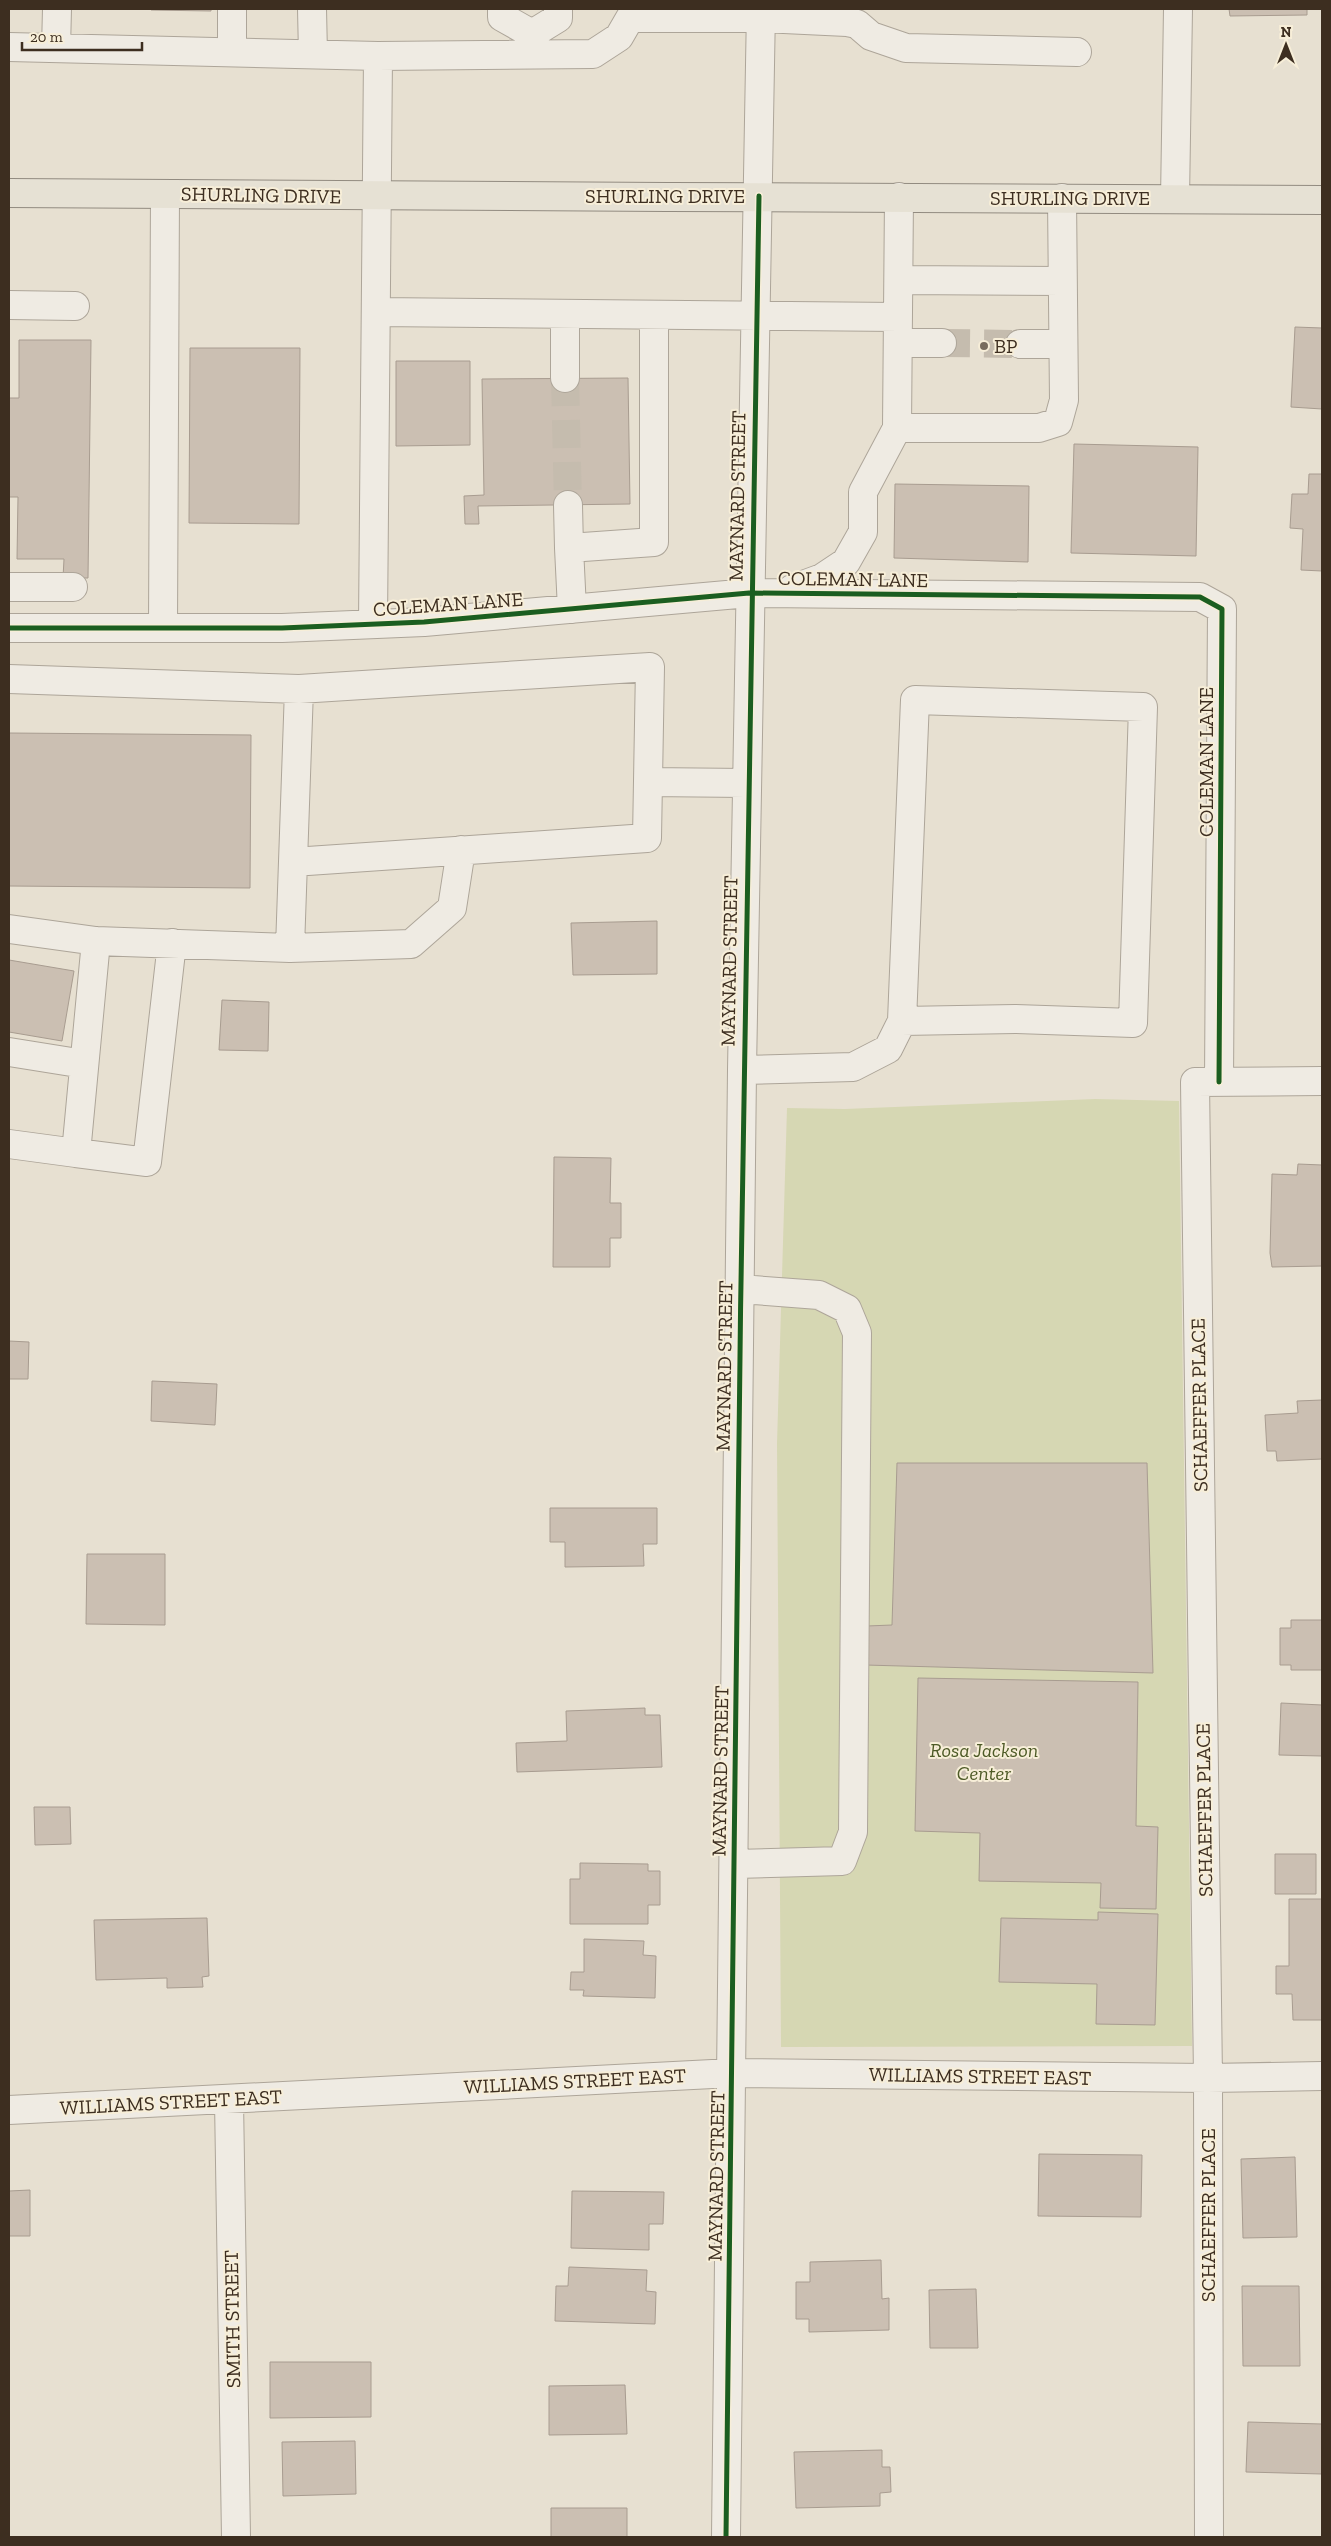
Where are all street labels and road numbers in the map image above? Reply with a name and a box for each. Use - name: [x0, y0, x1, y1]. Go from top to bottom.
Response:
- street label: SHURLING DRIVE: [181, 182, 341, 208]
- street label: SHURLING DRIVE: [585, 184, 745, 208]
- street label: SHURLING DRIVE: [990, 186, 1150, 210]
- street label: MAYNARD STREET: [724, 410, 750, 582]
- street label: COLEMAN LANE: [778, 566, 928, 592]
- street label: COLEMAN LANE: [372, 587, 524, 621]
- street label: COLEMAN LANE: [1194, 687, 1218, 837]
- street label: MAYNARD STREET: [716, 875, 742, 1047]
- street label: MAYNARD STREET: [711, 1280, 737, 1452]
- street label: SCHAEFFER PLACE: [1185, 1318, 1213, 1492]
- street label: MAYNARD STREET: [707, 1685, 733, 1857]
- street label: SCHAEFFER PLACE: [1190, 1723, 1218, 1897]
- street label: WILLIAMS STREET EAST: [869, 2062, 1091, 2090]
- street label: WILLIAMS STREET EAST: [463, 2063, 687, 2099]
- street label: WILLIAMS STREET EAST: [59, 2084, 283, 2120]
- street label: MAYNARD STREET: [703, 2090, 729, 2262]
- street label: SCHAEFFER PLACE: [1196, 2128, 1220, 2302]
- street label: SMITH STREET: [219, 2250, 245, 2388]

